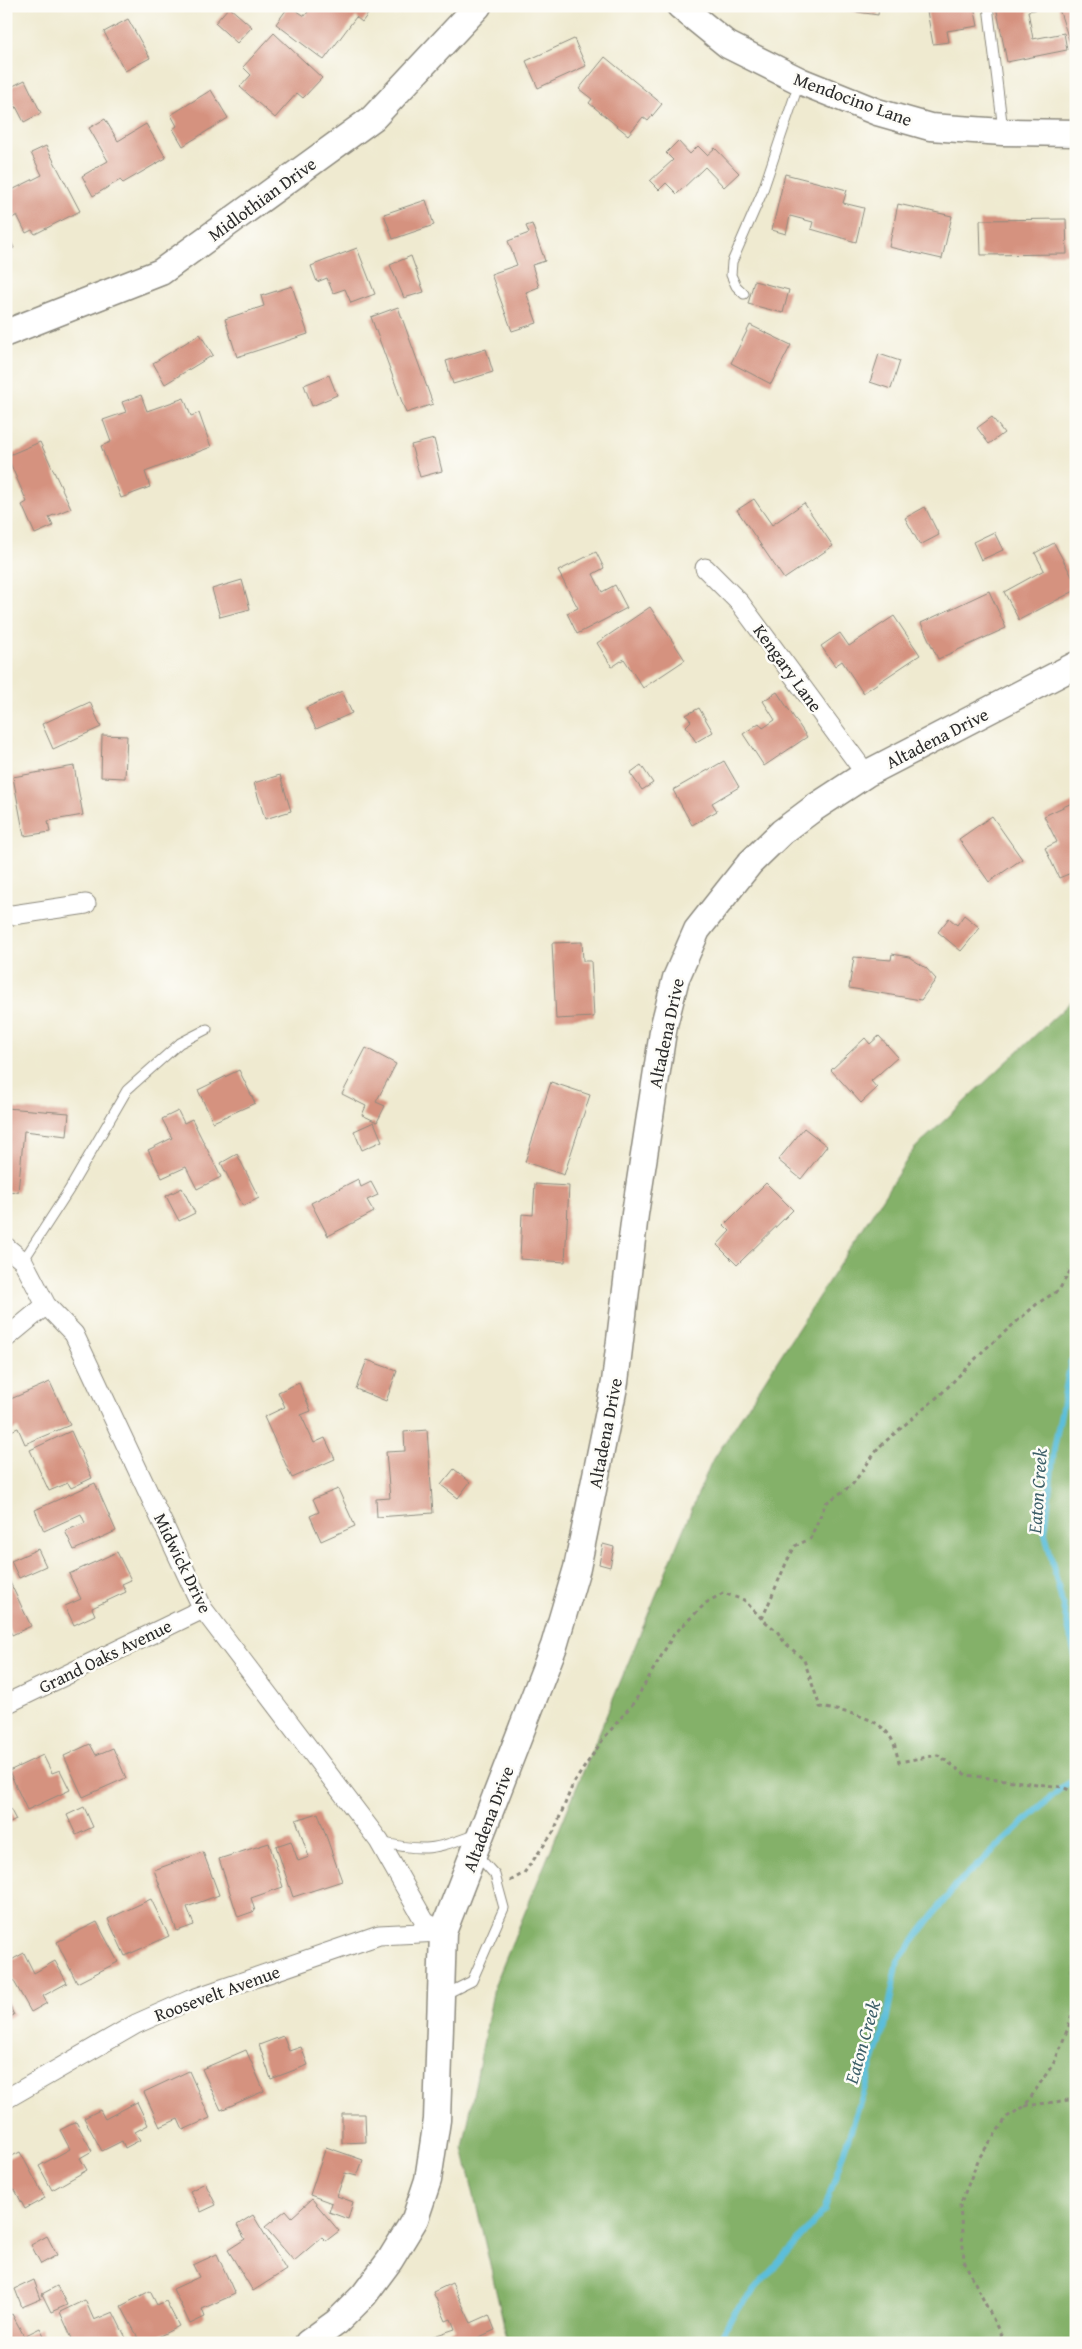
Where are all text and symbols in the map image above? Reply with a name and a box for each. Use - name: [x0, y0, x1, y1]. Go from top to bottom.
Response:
- street label: Mendocino Lane: [790, 65, 916, 133]
- street label: Midlothian Drive: [202, 150, 322, 248]
- street label: Kengary Lane: [747, 618, 829, 718]
- street label: Altadena Drive: [881, 701, 993, 775]
- street label: Altadena Drive: [641, 975, 691, 1091]
- street label: Altadena Drive: [581, 1376, 629, 1490]
- water label: Eaton Creek: [1020, 1447, 1054, 1536]
- street label: Midwick Drive: [147, 1508, 219, 1618]
- street label: Grand Oaks Avenue: [34, 1612, 176, 1700]
- street label: Altadena Drive: [455, 1762, 521, 1876]
- street label: Roosevelt Avenue: [150, 1958, 284, 2028]
- water label: Eaton Creek: [837, 1997, 887, 2088]

